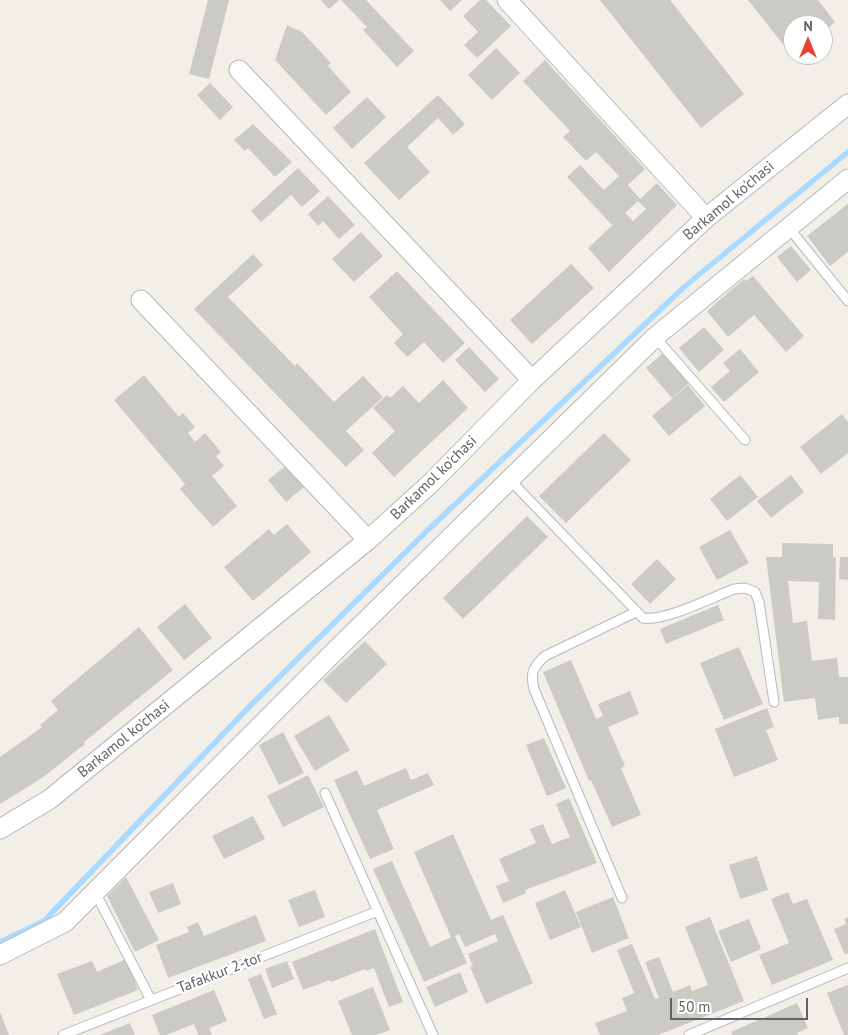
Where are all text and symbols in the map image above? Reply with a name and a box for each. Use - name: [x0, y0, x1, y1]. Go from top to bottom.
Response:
- north arrow: [783, 15, 833, 65]
- text: N: [803, 17, 813, 35]
- street label: Barkamol ko'chasi: [680, 158, 778, 244]
- street label: Barkamol ko'chasi: [387, 432, 481, 524]
- street label: Barkamol ko'chasi: [74, 696, 174, 782]
- street label: Tafakkur 2-tor: [175, 949, 265, 997]
- scale bar: [673, 988, 810, 1020]
- text: 50 m: [678, 997, 711, 1016]

